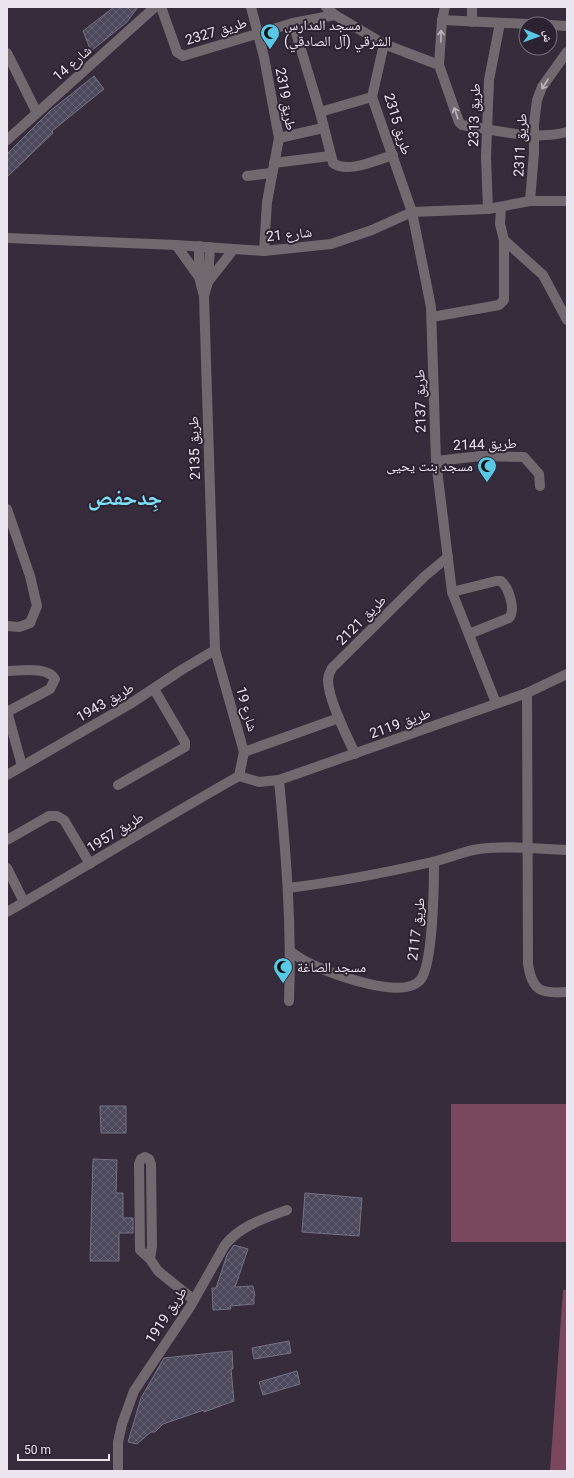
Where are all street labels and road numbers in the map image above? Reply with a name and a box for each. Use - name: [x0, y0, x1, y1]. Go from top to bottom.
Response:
- street label: طريق 2327: [183, 14, 249, 50]
- street label: شارع 14: [49, 42, 96, 86]
- street label: طريق 2319: [271, 66, 299, 132]
- street label: طريق 2313: [465, 83, 485, 147]
- street label: طريق 2315: [379, 91, 415, 157]
- street label: طريق 2311: [510, 113, 532, 177]
- street label: شارع 21: [265, 224, 313, 246]
- street label: طريق 2137: [411, 369, 431, 433]
- street label: طريق 2135: [185, 416, 205, 480]
- street label: طريق 2144: [453, 435, 517, 455]
- street label: طريق 2121: [333, 592, 391, 650]
- street label: طريق 1943: [73, 679, 138, 727]
- street label: شارع 19: [231, 685, 261, 734]
- street label: طريق 2119: [367, 705, 433, 743]
- street label: طريق 1957: [84, 808, 147, 857]
- street label: طريق 2117: [404, 896, 430, 962]
- street label: طريق 1919: [142, 1284, 192, 1347]

